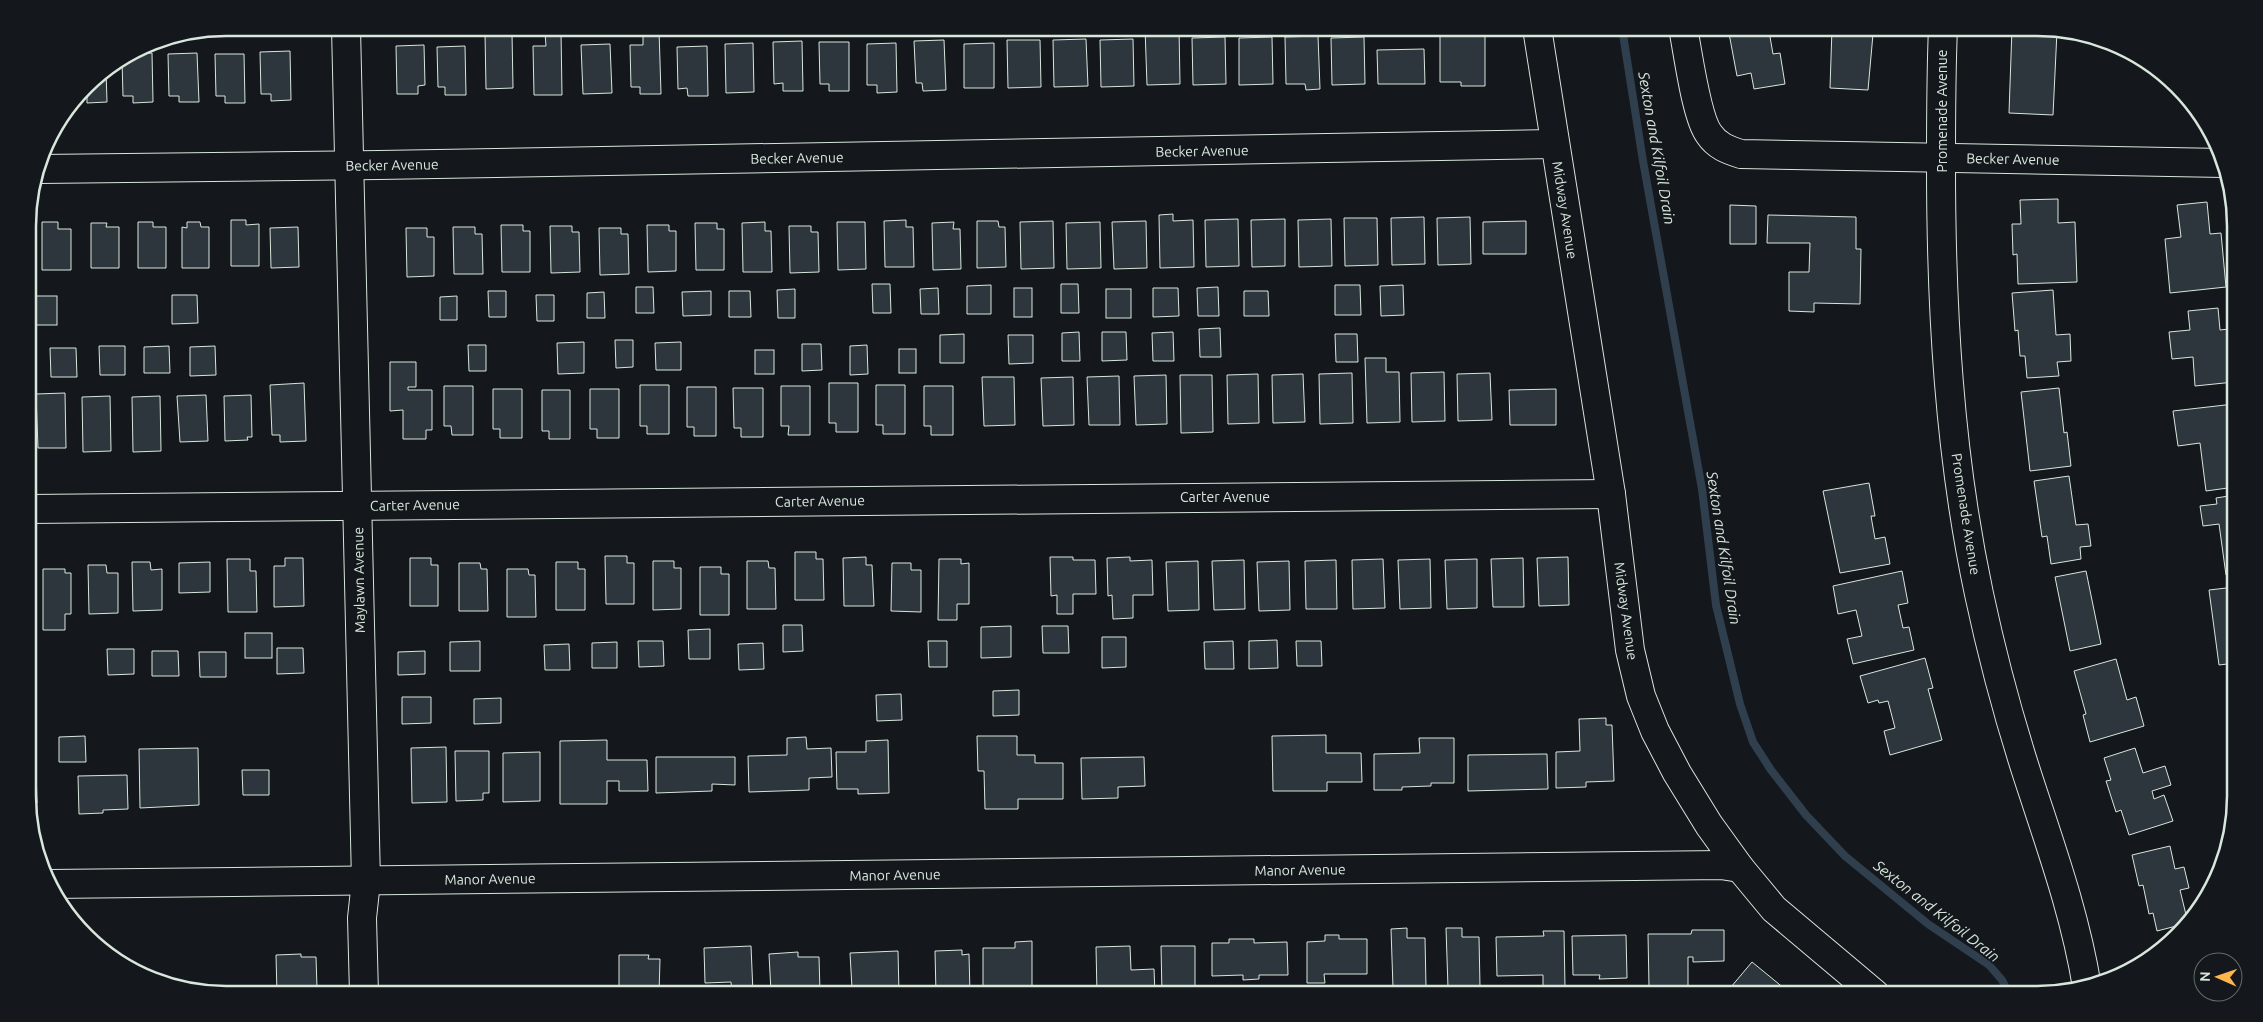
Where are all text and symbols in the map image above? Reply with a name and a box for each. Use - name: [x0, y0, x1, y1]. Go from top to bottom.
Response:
- street label: Promenade Avenue: [1934, 49, 1950, 173]
- water label: Sexton and Kilfoil Drain: [1635, 69, 1679, 226]
- street label: Becker Avenue: [1155, 142, 1249, 160]
- street label: Becker Avenue: [750, 149, 844, 167]
- street label: Becker Avenue: [1966, 150, 2060, 168]
- street label: Becker Avenue: [345, 156, 439, 174]
- street label: Midway Avenue: [1549, 160, 1581, 260]
- street label: Promenade Avenue: [1948, 452, 1984, 576]
- water label: Sexton and Kilfoil Drain: [1703, 469, 1745, 626]
- street label: Carter Avenue: [1180, 489, 1270, 505]
- street label: Carter Avenue: [775, 492, 865, 510]
- street label: Carter Avenue: [370, 496, 460, 514]
- street label: Maylawn Avenue: [350, 527, 368, 633]
- street label: Midway Avenue: [1611, 561, 1641, 661]
- water label: Sexton and Kilfoil Drain: [1870, 856, 2003, 965]
- street label: Manor Avenue: [1254, 861, 1346, 879]
- street label: Manor Avenue: [849, 866, 941, 884]
- street label: Manor Avenue: [444, 870, 536, 888]
- north arrow: [2193, 952, 2243, 1002]
- text: N: [2197, 971, 2213, 982]

